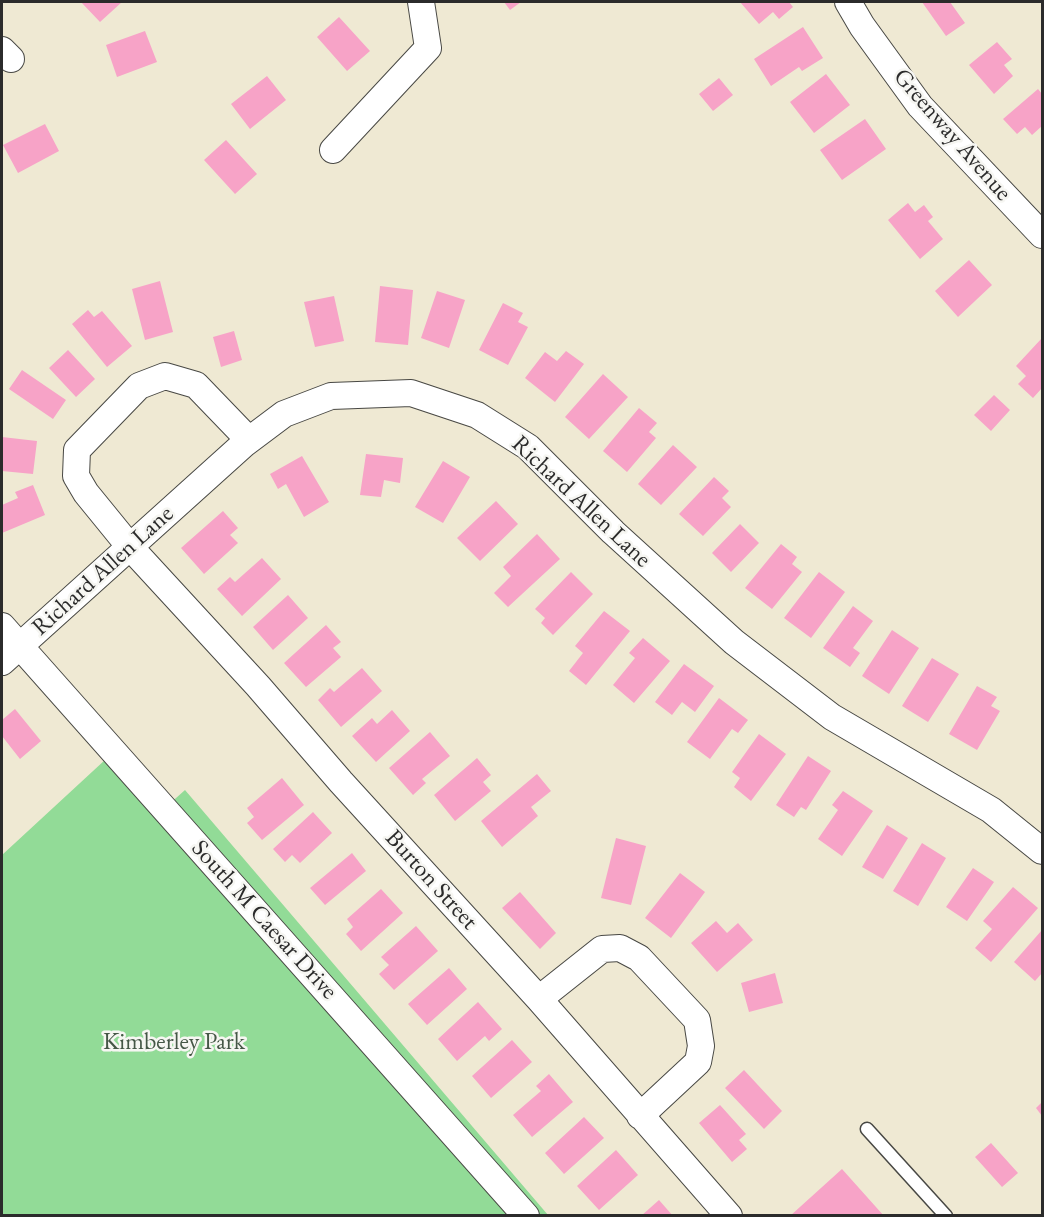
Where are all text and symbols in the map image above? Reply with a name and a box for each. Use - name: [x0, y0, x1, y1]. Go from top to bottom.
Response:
- street label: Greenway Avenue: [887, 63, 1017, 207]
- street label: Richard Allen Lane: [505, 430, 657, 574]
- street label: Richard Allen Lane: [26, 500, 180, 642]
- street label: Burton Street: [379, 824, 483, 936]
- street label: South M Caesar Drive: [185, 834, 343, 1006]
- park label: Kimberley Park: [103, 1028, 245, 1056]

